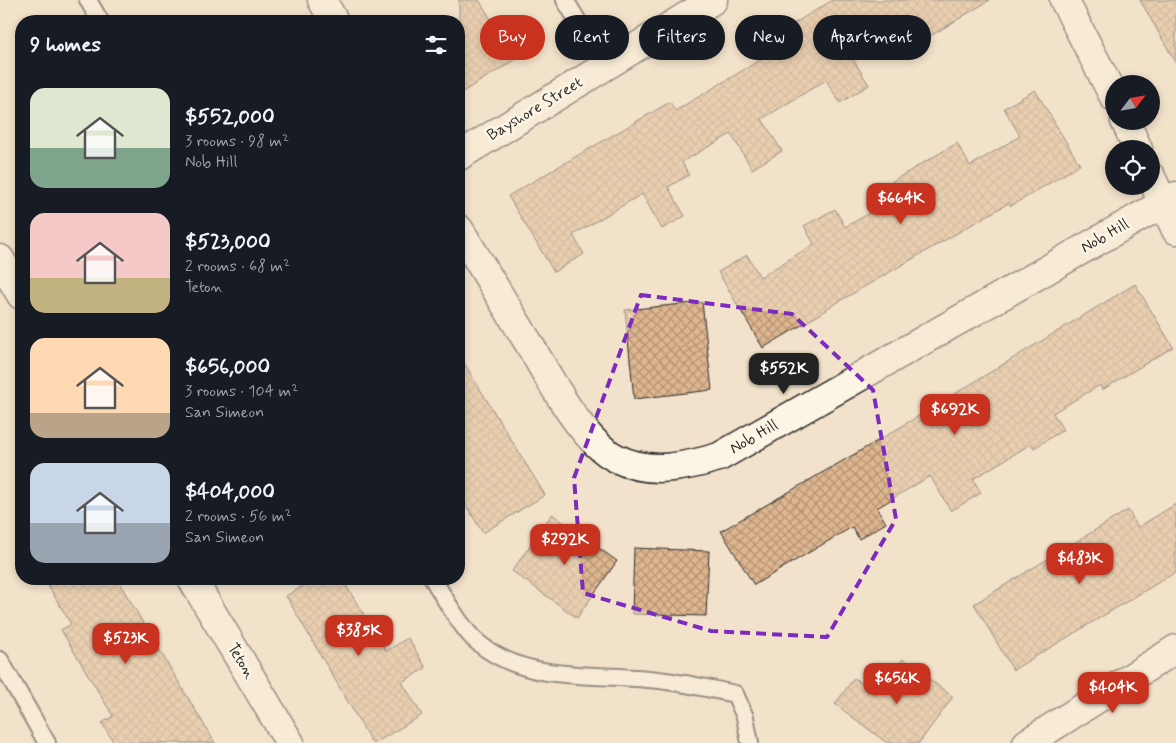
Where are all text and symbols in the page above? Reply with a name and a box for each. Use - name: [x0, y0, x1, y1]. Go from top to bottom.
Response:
- chip: Buy: [480, 15, 545, 60]
- chip: Rent: [555, 15, 629, 60]
- chip: Filters: [639, 15, 725, 60]
- chip: New: [735, 15, 803, 60]
- chip: Apartment: [813, 15, 931, 60]
- text: 9 homes: [30, 31, 101, 59]
- icon: filters: [422, 31, 450, 59]
- street label: Bayshore Street: [483, 72, 587, 146]
- north arrow: [1105, 75, 1160, 130]
- map controls: [1105, 75, 1160, 195]
- text: $552,000: [185, 103, 275, 131]
- icon: home: [70, 108, 130, 168]
- text: 3 rooms · 98 m²: [185, 131, 289, 152]
- button: locate: [1105, 140, 1160, 195]
- text: Nob Hill: [185, 152, 237, 173]
- pin: $664K: [866, 182, 936, 225]
- text: $664K: [877, 188, 925, 209]
- street label: Nob Hill: [1077, 214, 1133, 258]
- text: $523,000: [185, 228, 271, 256]
- icon: home: [70, 233, 130, 293]
- text: 2 rooms · 68 m²: [185, 256, 290, 277]
- text: Teton: [185, 277, 223, 298]
- pin: $552K: [749, 352, 819, 395]
- text: $656,000: [185, 353, 270, 381]
- icon: home: [70, 358, 130, 418]
- text: $552K: [760, 358, 808, 379]
- text: 3 rooms · 104 m²: [185, 381, 298, 402]
- pin: $692K: [920, 394, 990, 436]
- text: $692K: [931, 399, 979, 420]
- text: San Simeon: [185, 402, 264, 423]
- street label: Nob Hill: [726, 415, 782, 459]
- text: $404,000: [185, 478, 275, 506]
- icon: home: [70, 483, 130, 543]
- text: 2 rooms · 56 m²: [185, 506, 292, 527]
- pin: $292K: [530, 524, 600, 566]
- text: San Simeon: [185, 527, 264, 548]
- text: $292K: [541, 529, 589, 550]
- pin: $483K: [1045, 542, 1115, 585]
- text: $483K: [1057, 548, 1103, 569]
- pin: $385K: [324, 614, 394, 657]
- text: $385K: [336, 620, 382, 641]
- pin: $523K: [91, 622, 161, 665]
- text: $523K: [103, 628, 149, 649]
- street label: Teton: [222, 639, 260, 683]
- pin: $656K: [862, 662, 932, 705]
- text: $656K: [875, 668, 919, 689]
- pin: $404K: [1078, 672, 1148, 714]
- text: $404K: [1089, 677, 1137, 698]

